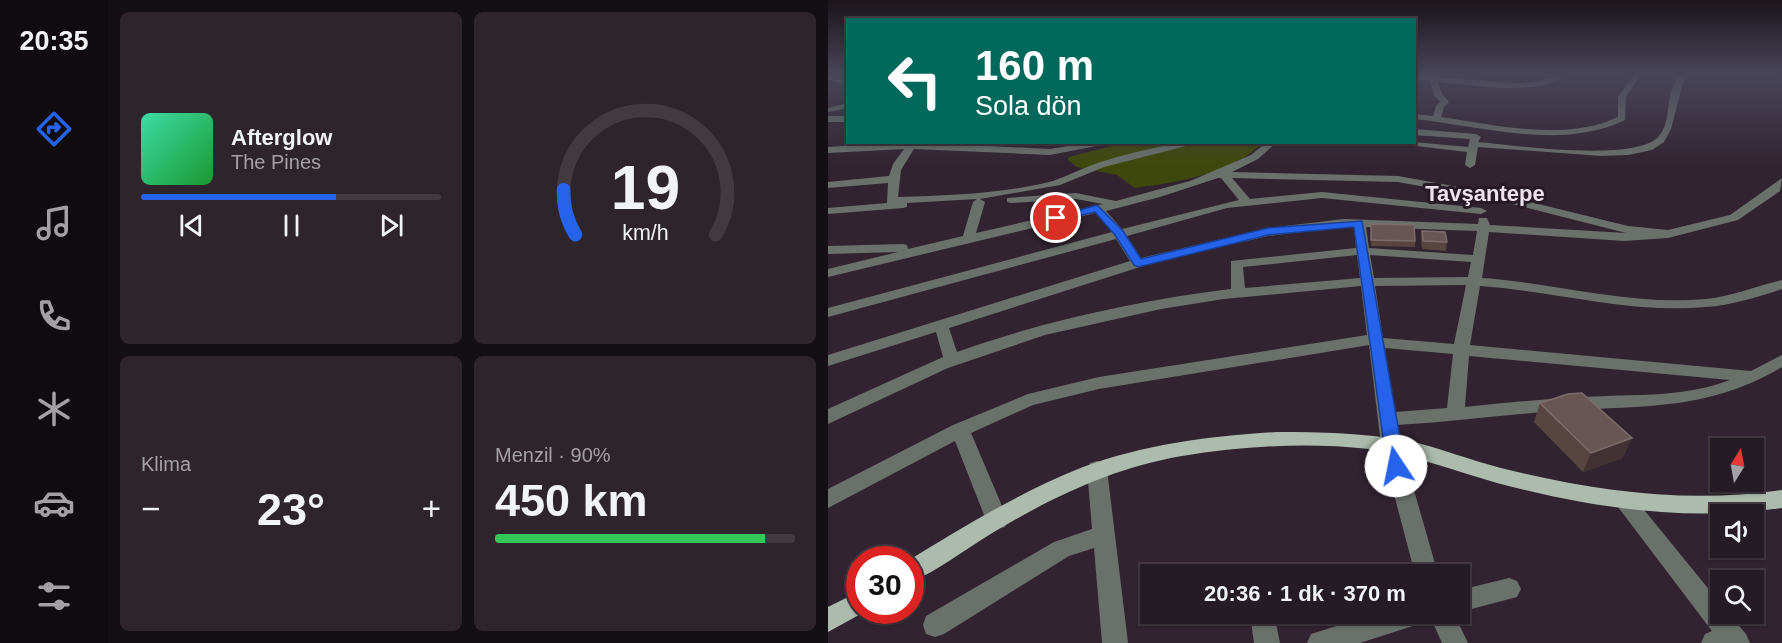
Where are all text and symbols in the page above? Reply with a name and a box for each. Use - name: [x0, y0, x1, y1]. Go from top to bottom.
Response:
- text: 20:35: [19, 26, 89, 56]
- icon: left: [876, 42, 954, 120]
- text: 160 m: [975, 42, 1094, 89]
- text: Sola dön: [975, 91, 1082, 121]
- icon: directions: [33, 108, 75, 150]
- text: Afterglow: [231, 125, 332, 150]
- text: The Pines: [231, 151, 321, 173]
- text: 19: [610, 153, 680, 222]
- district label: Tavşantepe: [1425, 181, 1545, 206]
- pin: [1030, 192, 1081, 243]
- icon: arrive: [1039, 201, 1072, 234]
- icon: music: [33, 202, 75, 244]
- icon: previous: [175, 209, 208, 242]
- icon: pause: [275, 209, 308, 242]
- icon: next: [375, 209, 408, 242]
- text: km/h: [622, 221, 668, 245]
- icon: phone: [33, 295, 75, 337]
- icon: climate: [33, 388, 75, 430]
- position arrow: [1364, 434, 1428, 498]
- north arrow: [1710, 438, 1764, 492]
- map controls: [1710, 438, 1764, 624]
- text: Menzil · 90%: [495, 444, 611, 466]
- text: Klima: [141, 453, 191, 475]
- text: 450 km: [495, 475, 648, 526]
- icon: car: [33, 482, 75, 524]
- text: 23°: [257, 484, 325, 535]
- text: −: [141, 490, 160, 527]
- text: +: [422, 490, 441, 527]
- button: sound: [1710, 504, 1764, 558]
- speed limit sign: 30: [846, 546, 924, 624]
- button: search: [1710, 570, 1764, 624]
- icon: filters: [33, 575, 75, 617]
- text: 20:36 · 1 dk · 370 m: [1204, 581, 1406, 606]

